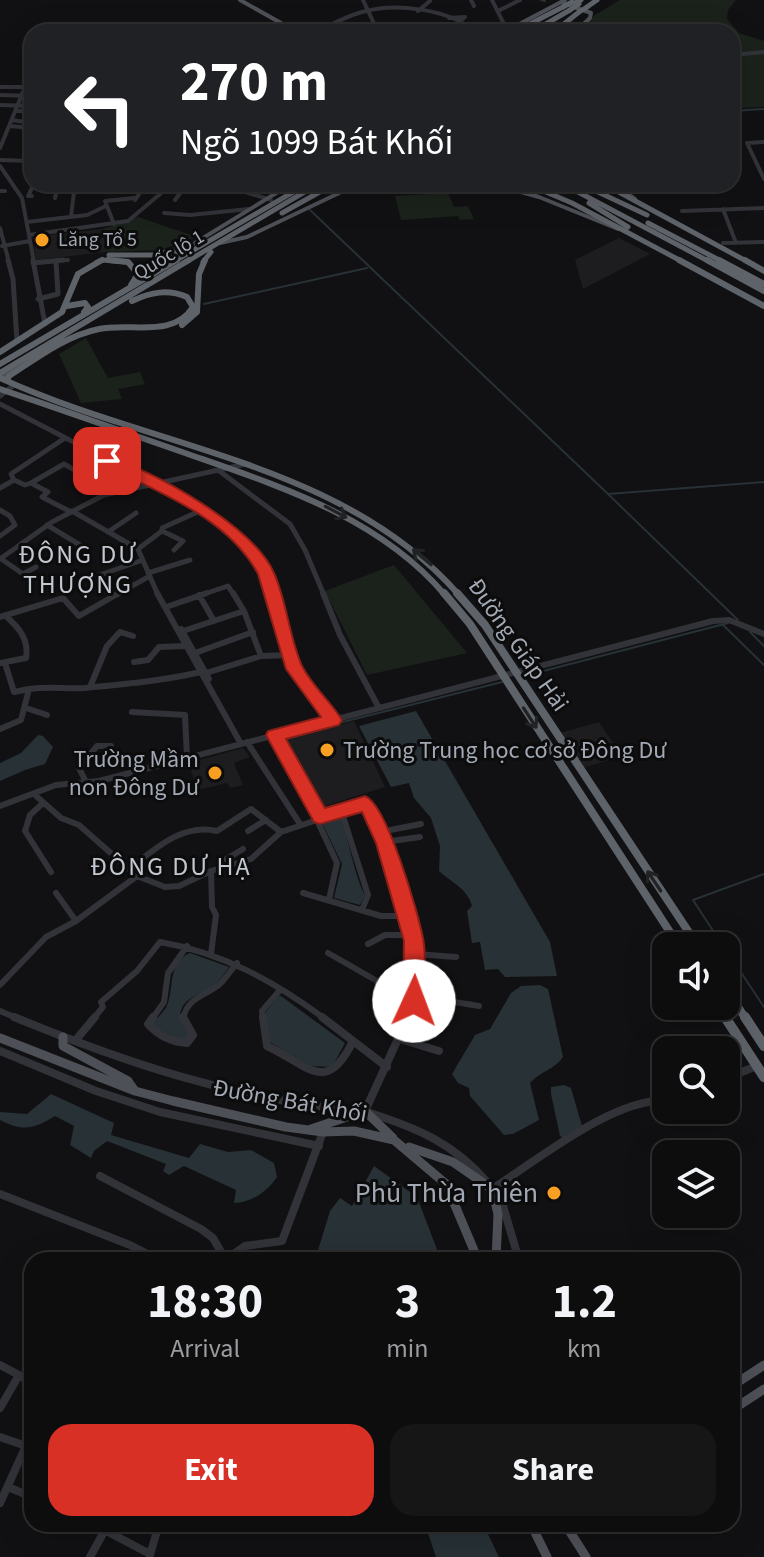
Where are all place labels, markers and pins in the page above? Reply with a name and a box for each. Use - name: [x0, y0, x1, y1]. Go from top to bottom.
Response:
- place label: Lăng Tổ 5: [58, 226, 137, 254]
- marker: Lăng Tổ 5: [33, 231, 51, 249]
- pin: [73, 427, 141, 495]
- place label: Trường Trung học cơ sở Đông Dư: [343, 733, 667, 768]
- marker: Trường Trung học cơ sở Đông Dư: [318, 741, 336, 759]
- place label: Trường Mầm non Đông Dư: [69, 742, 200, 805]
- marker: Trường Mầm non Đông Dư: [206, 764, 224, 782]
- place label: Phủ Thừa Thiên: [355, 1173, 538, 1213]
- marker: Phủ Thừa Thiên: [545, 1184, 563, 1202]

